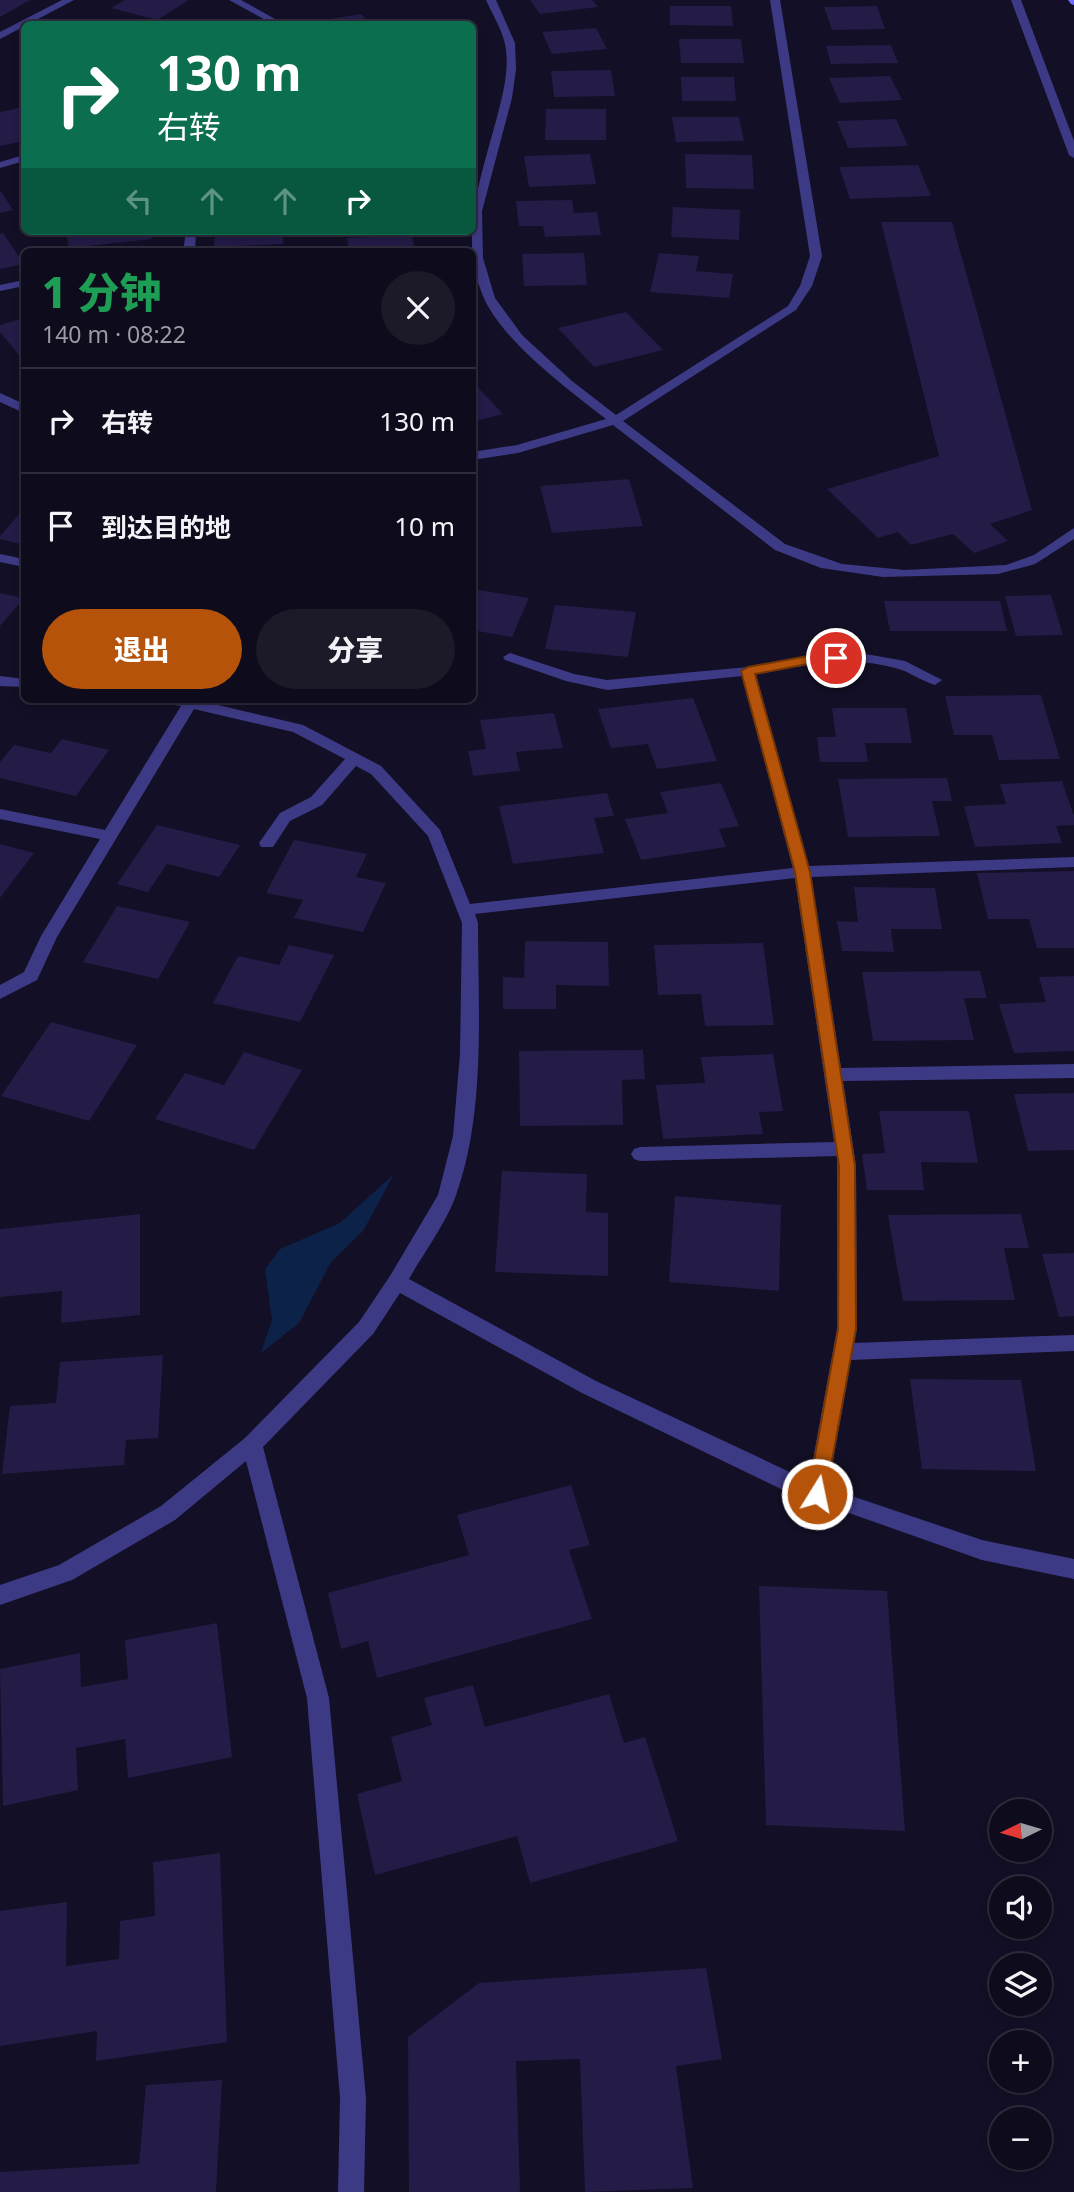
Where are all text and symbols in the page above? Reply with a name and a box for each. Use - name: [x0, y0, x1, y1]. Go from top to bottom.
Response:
- text: 130 m: [157, 39, 302, 105]
- icon: right: [42, 49, 133, 140]
- text: 右转: [157, 105, 221, 148]
- icon: left: [120, 182, 158, 220]
- icon: ahead: [193, 182, 231, 220]
- icon: ahead: [266, 182, 304, 220]
- icon: right: [339, 182, 377, 220]
- text: 1 分钟: [42, 263, 161, 320]
- button: close: [381, 271, 455, 345]
- text: 140 m · 08:22: [42, 318, 186, 350]
- icon: right: [42, 402, 80, 440]
- text: 130 m: [379, 403, 455, 439]
- text: 右转: [101, 404, 153, 440]
- icon: arrive: [42, 507, 80, 545]
- text: 10 m: [394, 508, 455, 544]
- text: 到达目的地: [101, 509, 231, 545]
- button: 退出: [42, 609, 242, 689]
- button: 分享: [256, 609, 455, 689]
- pin: [806, 628, 866, 688]
- icon: arrive: [817, 639, 855, 677]
- position arrow: [780, 1457, 854, 1531]
- north arrow: [989, 1799, 1052, 1862]
- map controls: [989, 1799, 1052, 2170]
- button: sound: [989, 1876, 1052, 1939]
- button: layers: [989, 1953, 1052, 2016]
- button: +: [989, 2030, 1052, 2093]
- button: −: [989, 2107, 1052, 2170]

